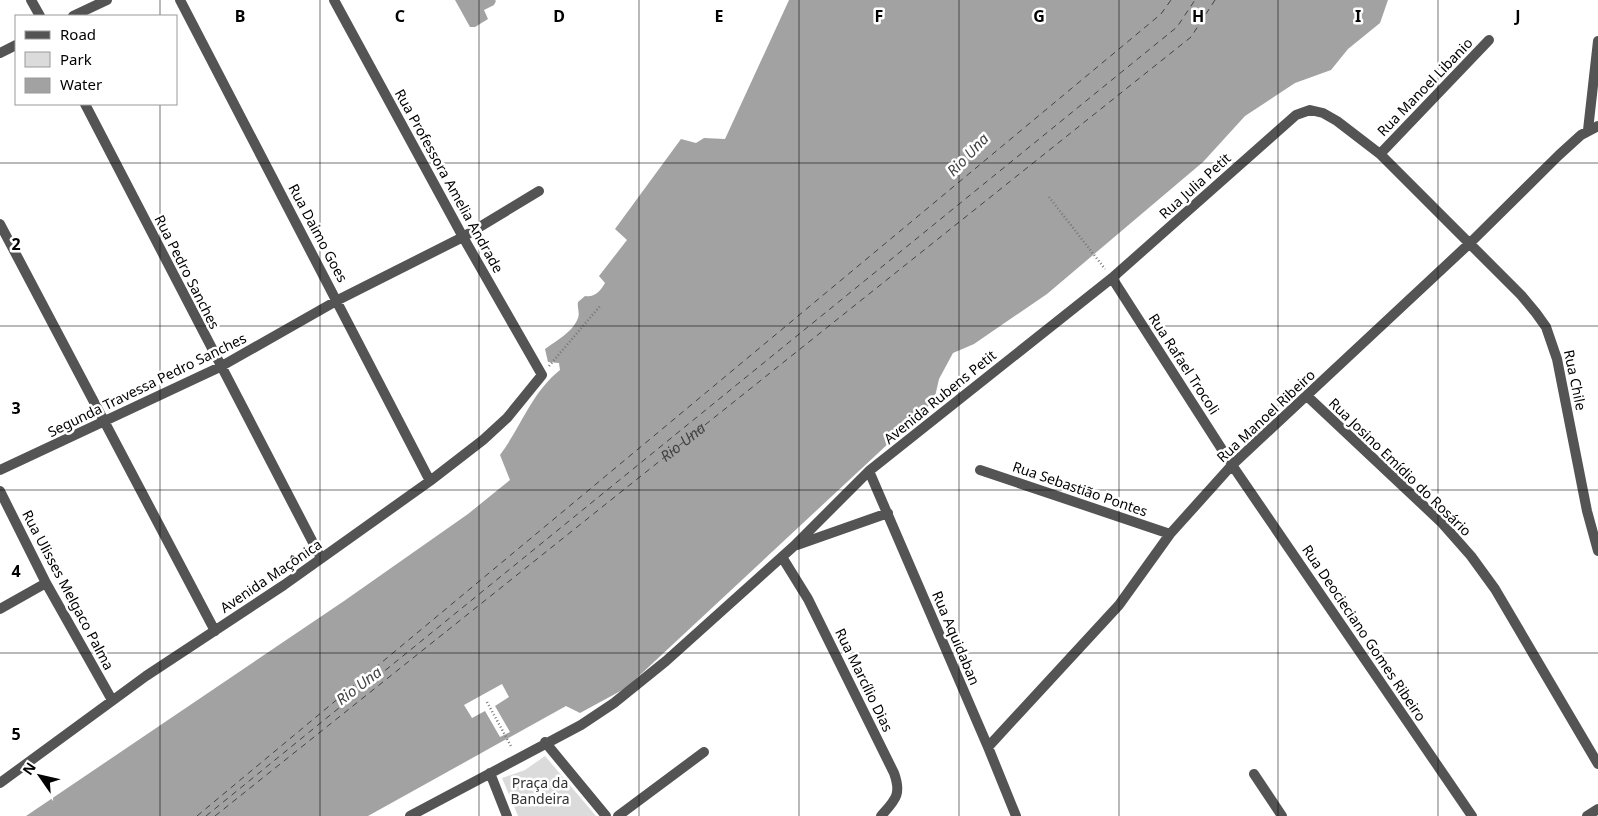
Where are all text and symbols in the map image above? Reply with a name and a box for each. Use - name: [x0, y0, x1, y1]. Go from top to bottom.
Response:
- text: B: [235, 5, 245, 27]
- text: C: [395, 5, 405, 27]
- text: D: [553, 5, 565, 27]
- text: E: [715, 5, 724, 27]
- text: F: [875, 5, 883, 27]
- text: G: [1033, 5, 1045, 27]
- text: H: [1192, 5, 1204, 27]
- text: I: [1355, 5, 1361, 27]
- text: J: [1513, 5, 1521, 27]
- legend: [15, 15, 178, 105]
- text: Road: [60, 24, 96, 44]
- street label: Rua Manoel Libanio: [1373, 33, 1477, 140]
- text: Park: [60, 49, 92, 69]
- text: Water: [60, 74, 102, 94]
- street label: Rua Professora Amelia Andrade: [391, 85, 508, 276]
- water label: Rio Una: [942, 128, 993, 180]
- street label: Rua Julia Petit: [1155, 148, 1235, 223]
- street label: Rua Daimo Goes: [284, 180, 353, 286]
- street label: Rua Pedro Sanches: [150, 212, 225, 332]
- text: 2: [11, 233, 21, 255]
- street label: Rua Rafael Trocoli: [1145, 310, 1224, 418]
- street label: Segunda Travessa Pedro Sanches: [44, 328, 249, 441]
- street label: Avenida Rubens Petit: [880, 345, 1000, 448]
- street label: Rua Chile: [1560, 348, 1591, 412]
- street label: Rua Manoel Ribeiro: [1212, 365, 1319, 466]
- street label: Rua Josino Emídio do Rosário: [1325, 393, 1476, 540]
- text: 3: [11, 397, 21, 419]
- water label: Rio Una: [656, 417, 710, 466]
- street label: Rua Sebastião Pontes: [1010, 457, 1150, 521]
- street label: Rua Ulisses Melgaco Palma: [18, 507, 119, 673]
- street label: Avenida Maçônica: [216, 534, 325, 617]
- street label: Rua Deocieciano Gomes Ribeiro: [1298, 541, 1431, 725]
- text: 4: [11, 560, 21, 582]
- street label: Rua Aquidaban: [928, 588, 985, 688]
- street label: Rua Marcílio Dias: [831, 625, 898, 735]
- water label: Rio Una: [332, 661, 386, 709]
- text: 5: [11, 723, 21, 745]
- north arrow: [15, 751, 65, 801]
- text: N: [18, 758, 40, 778]
- park label: Praça da Bandeira: [510, 773, 570, 808]

